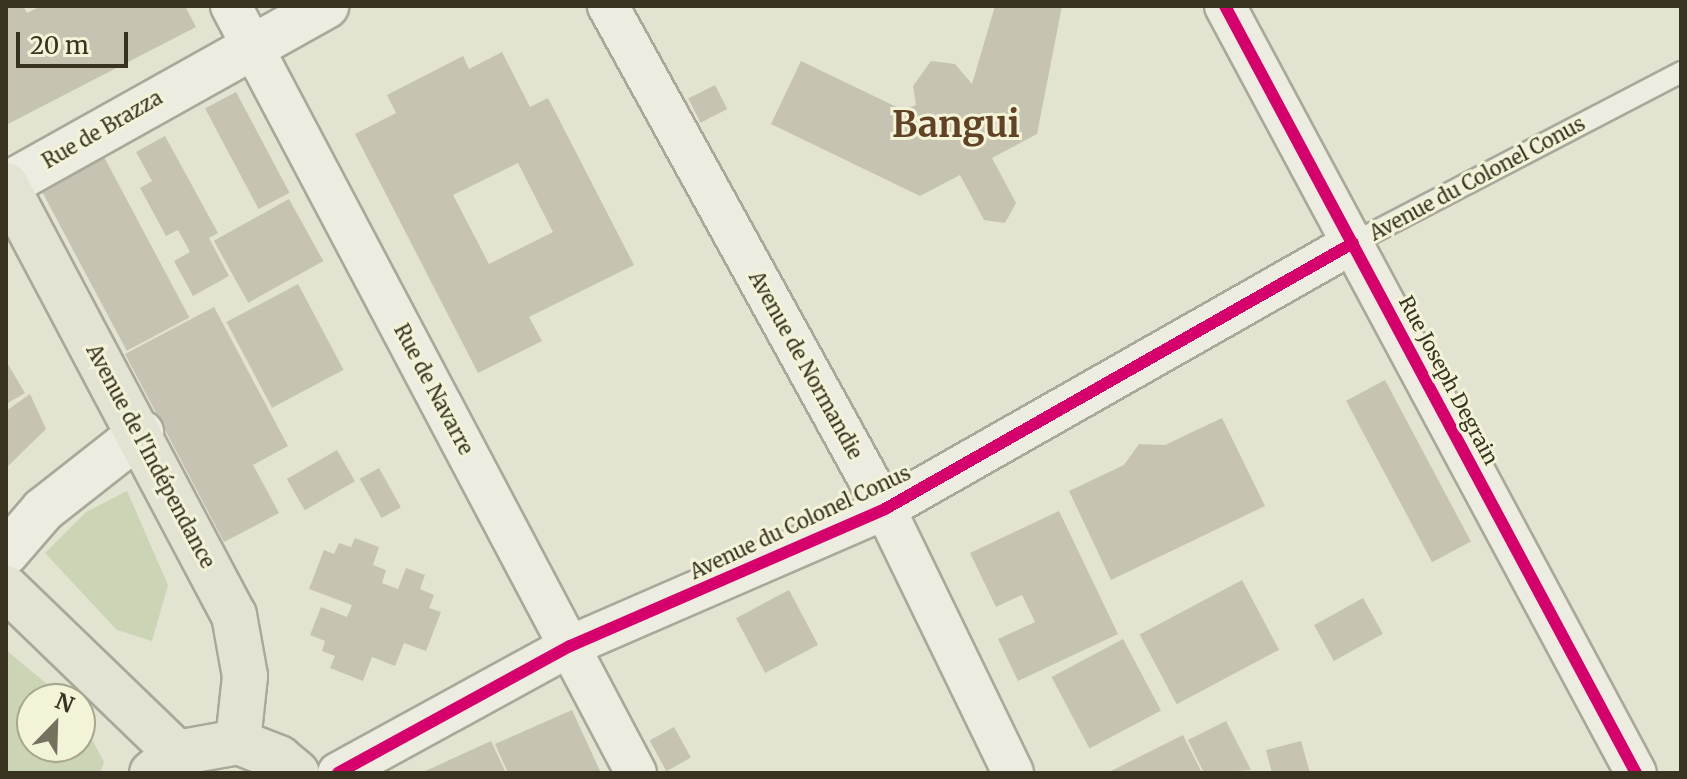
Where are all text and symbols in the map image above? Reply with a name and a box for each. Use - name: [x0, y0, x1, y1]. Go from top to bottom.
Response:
- scale bar: [20, 16, 132, 66]
- text: 20 m: [30, 30, 89, 61]
- street label: Rue de Brazza: [38, 85, 166, 173]
- district label: Bangui: [892, 103, 1020, 147]
- street label: Avenue du Colonel Conus: [1365, 111, 1589, 245]
- street label: Avenue de Normandie: [744, 267, 868, 463]
- street label: Rue Joseph Degrain: [1394, 292, 1504, 468]
- street label: Rue de Navarre: [390, 320, 478, 458]
- street label: Avenue de l'Indépendance: [82, 340, 220, 572]
- street label: Avenue du Colonel Conus: [686, 460, 914, 584]
- north arrow: [16, 683, 96, 763]
- text: N: [51, 686, 78, 719]

